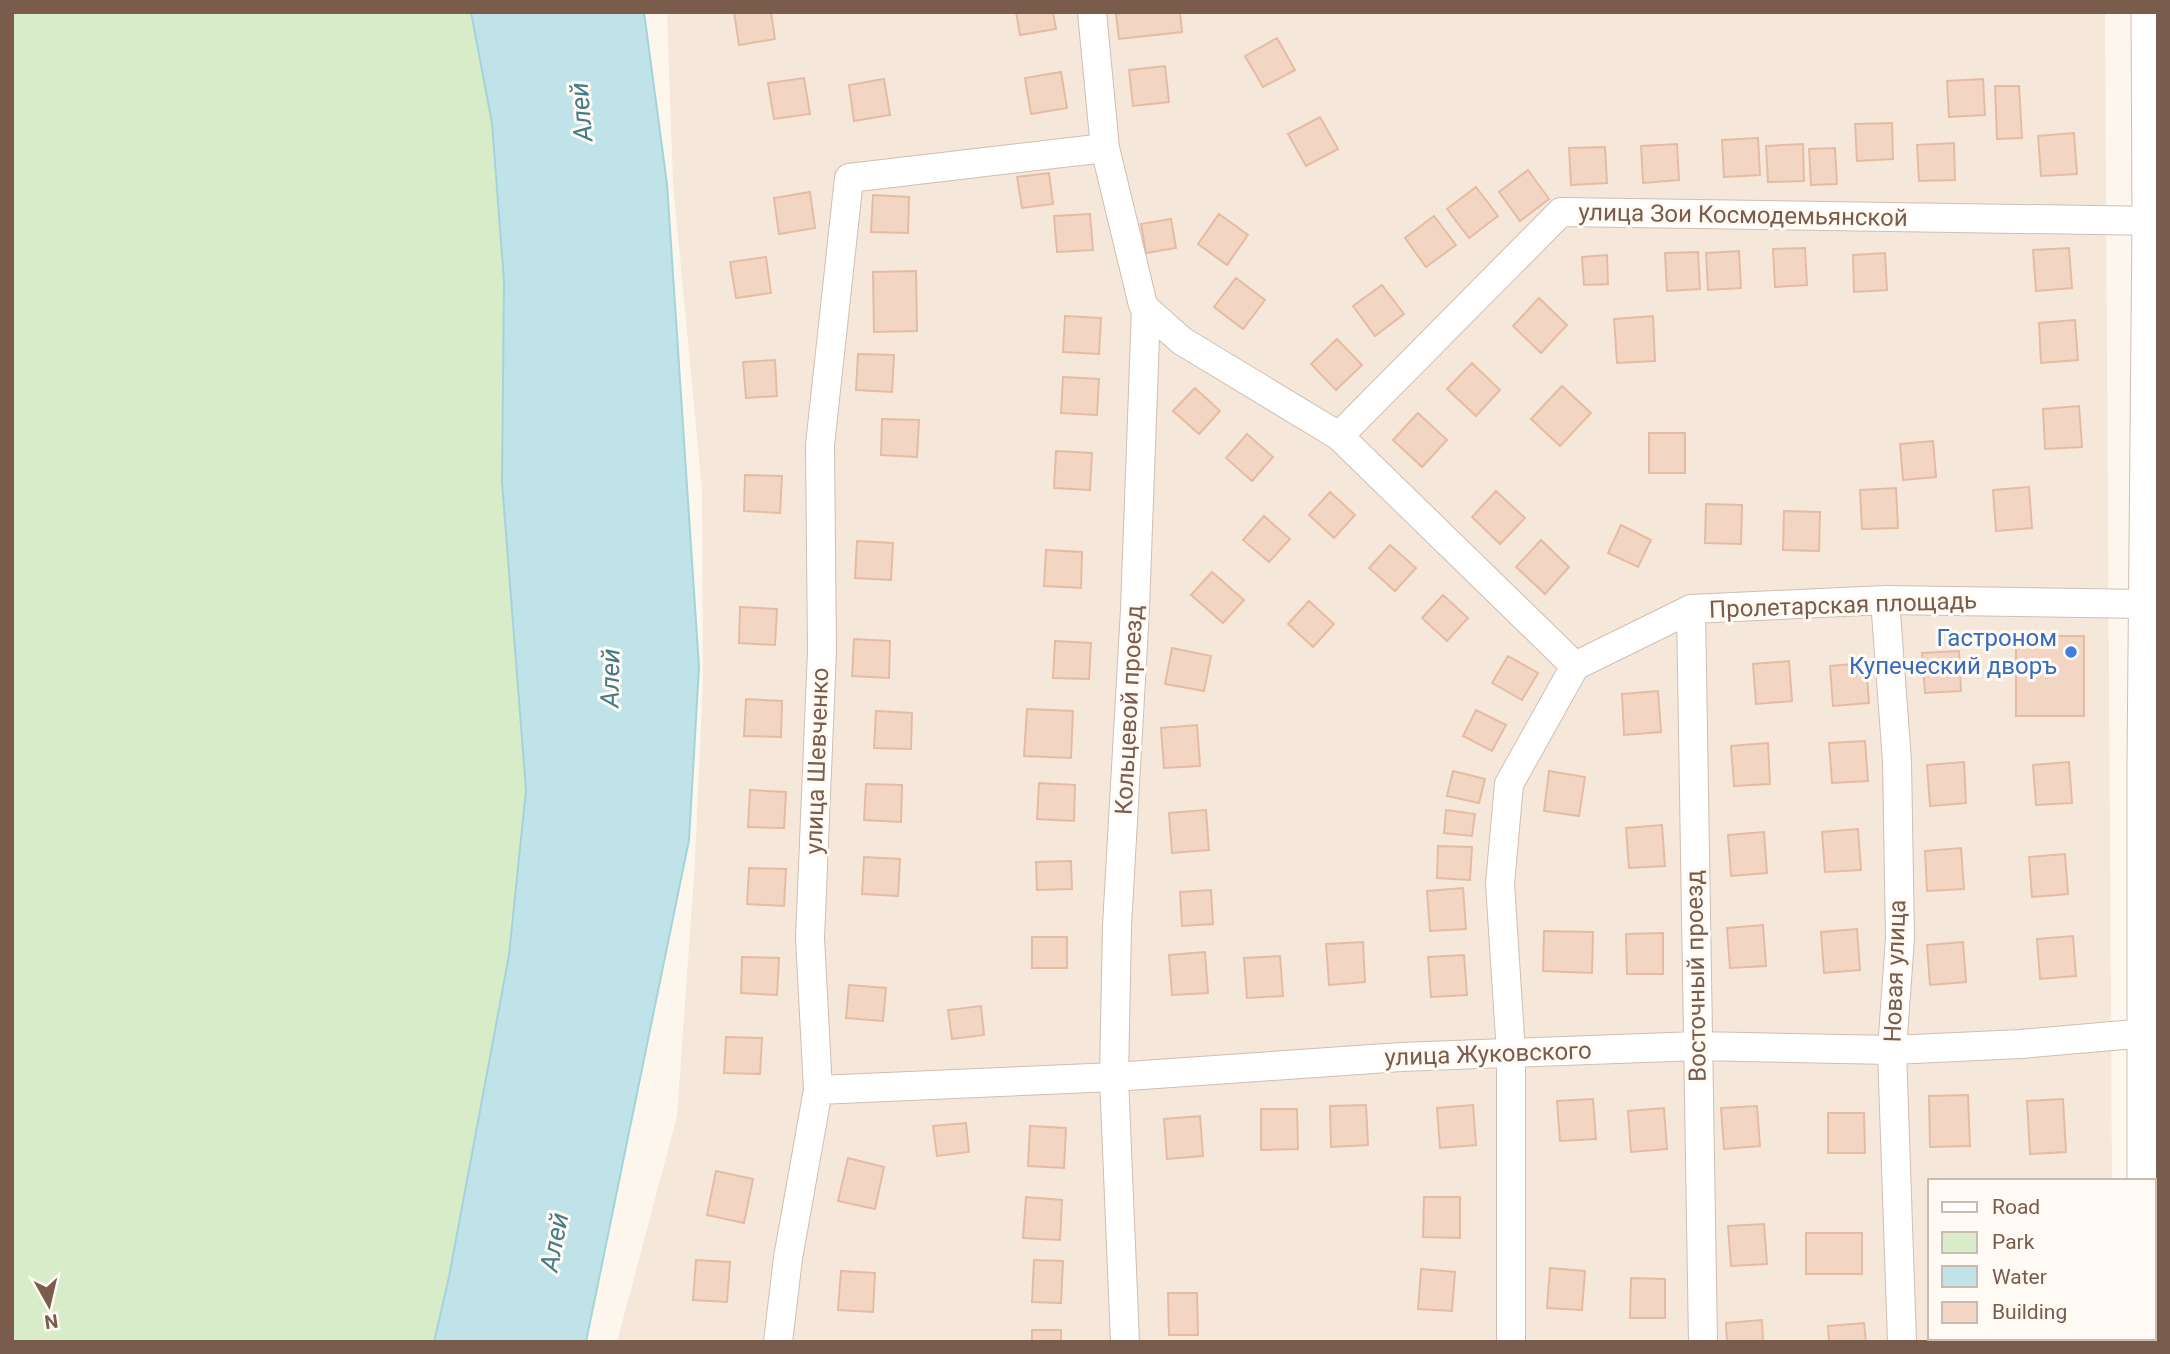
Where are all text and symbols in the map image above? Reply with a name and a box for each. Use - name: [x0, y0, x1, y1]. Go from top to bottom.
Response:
- water label: Алей: [563, 81, 599, 145]
- street label: улица Зои Космодемьянской: [1578, 198, 1908, 232]
- street label: Пролетарская площадь: [1709, 586, 1977, 624]
- street label: Кольцевой проезд: [1110, 604, 1148, 816]
- place label: Гастроном Купеческий дворъ: [1849, 624, 2057, 680]
- marker: Гастроном Купеческий дворъ: [2063, 644, 2079, 660]
- water label: Алей: [594, 648, 626, 710]
- street label: улица Шевченко: [800, 667, 834, 855]
- street label: Восточный проезд: [1680, 870, 1712, 1082]
- street label: Новая улица: [1879, 899, 1911, 1043]
- street label: улица Жуковского: [1384, 1036, 1592, 1072]
- legend: [1928, 1179, 2156, 1340]
- text: Road: [1992, 1195, 2040, 1219]
- water label: Алей: [533, 1210, 574, 1276]
- text: Park: [1992, 1230, 2035, 1254]
- text: Water: [1992, 1265, 2047, 1289]
- north arrow: [14, 1270, 84, 1340]
- text: Building: [1992, 1300, 2067, 1324]
- text: N: [43, 1309, 60, 1334]

